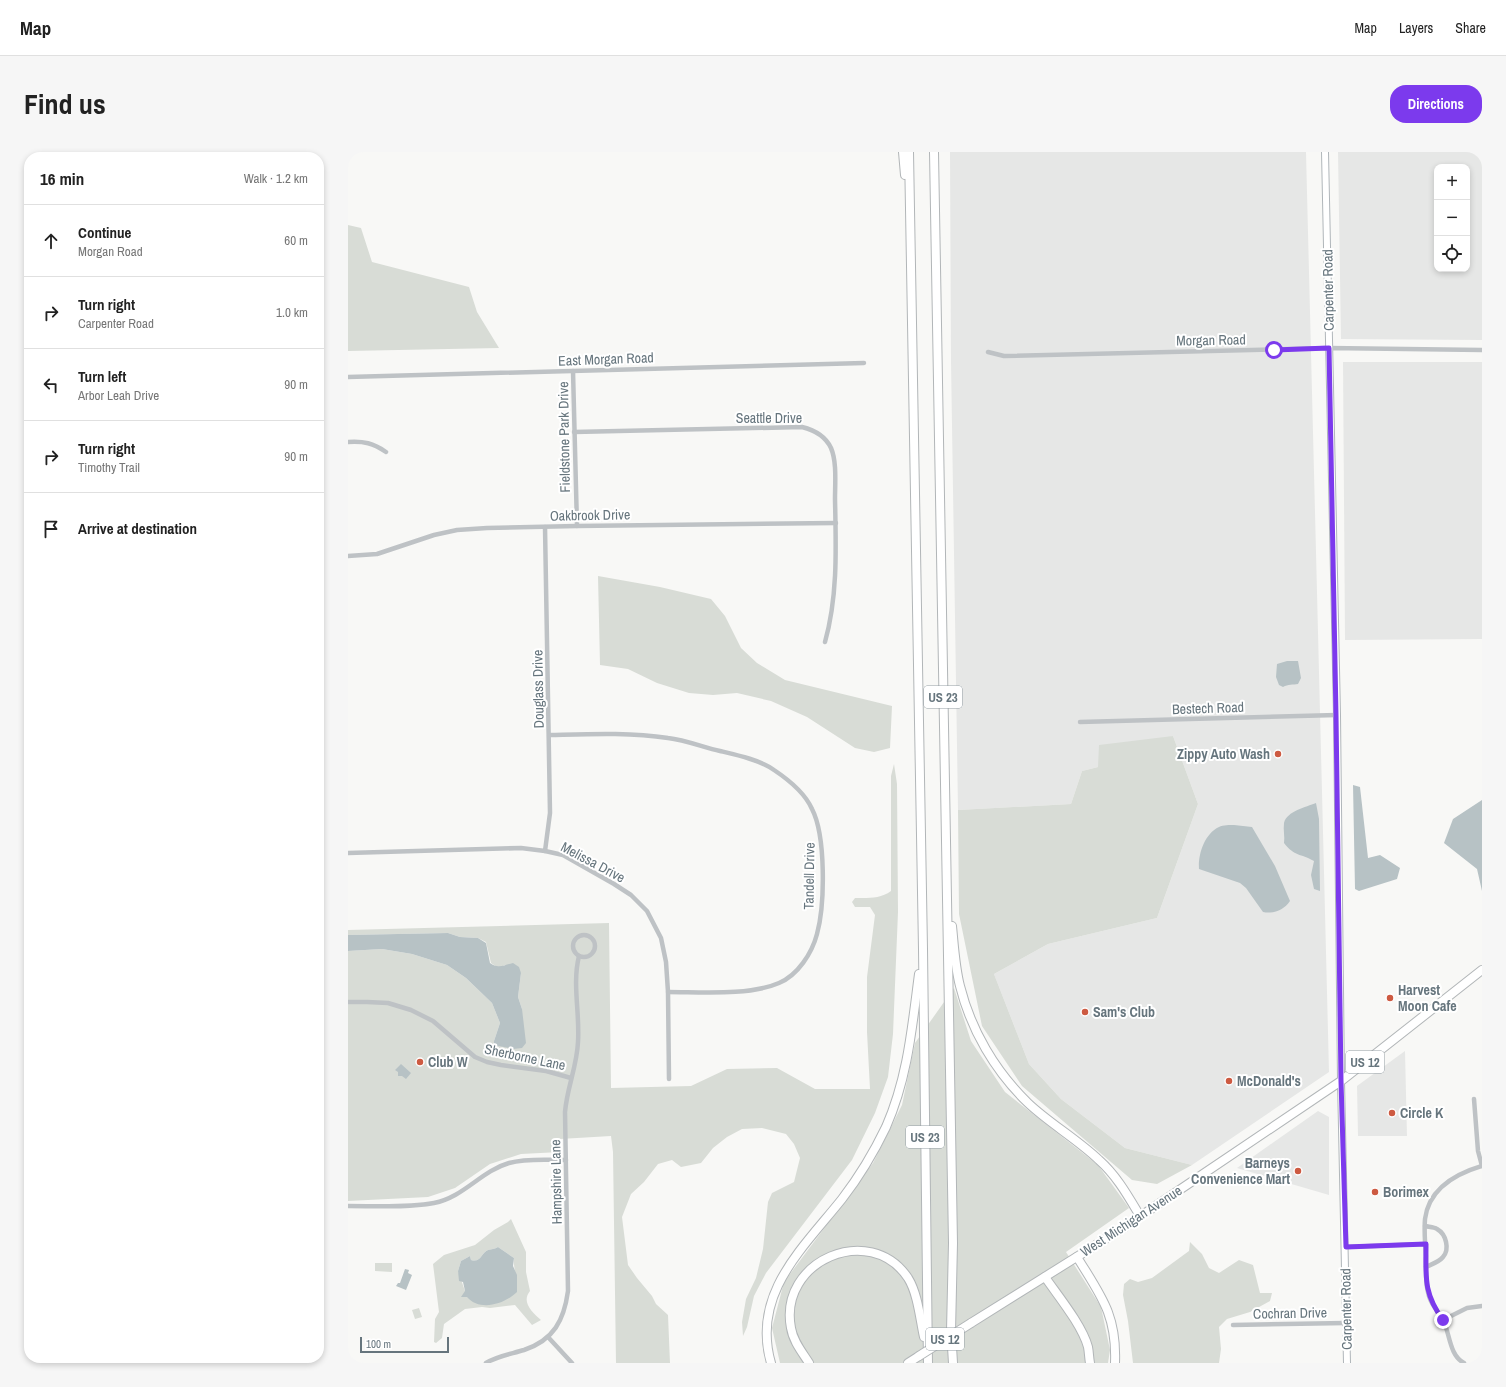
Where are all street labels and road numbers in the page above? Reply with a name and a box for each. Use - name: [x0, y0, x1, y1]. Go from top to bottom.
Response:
- street label: Carpenter Road: [1318, 249, 1338, 331]
- street label: Morgan Road: [1176, 330, 1246, 350]
- street label: East Morgan Road: [558, 348, 654, 370]
- street label: Fieldstone Park Drive: [554, 381, 574, 493]
- street label: Seattle Drive: [736, 409, 802, 427]
- street label: Oakbrook Drive: [550, 505, 630, 525]
- street label: Douglass Drive: [528, 650, 548, 728]
- road number: US 23: [924, 686, 962, 708]
- street label: Bestech Road: [1172, 698, 1244, 718]
- street label: Melissa Drive: [558, 838, 628, 886]
- street label: Tandell Drive: [799, 842, 819, 910]
- street label: Sherborne Lane: [483, 1040, 567, 1074]
- road number: US 12: [1346, 1051, 1384, 1073]
- road number: US 23: [906, 1126, 944, 1148]
- street label: Hampshire Lane: [546, 1139, 566, 1225]
- street label: West Michigan Avenue: [1077, 1181, 1185, 1261]
- street label: Carpenter Road: [1336, 1268, 1356, 1350]
- street label: Cochran Drive: [1253, 1303, 1327, 1323]
- road number: US 12: [926, 1328, 964, 1350]

